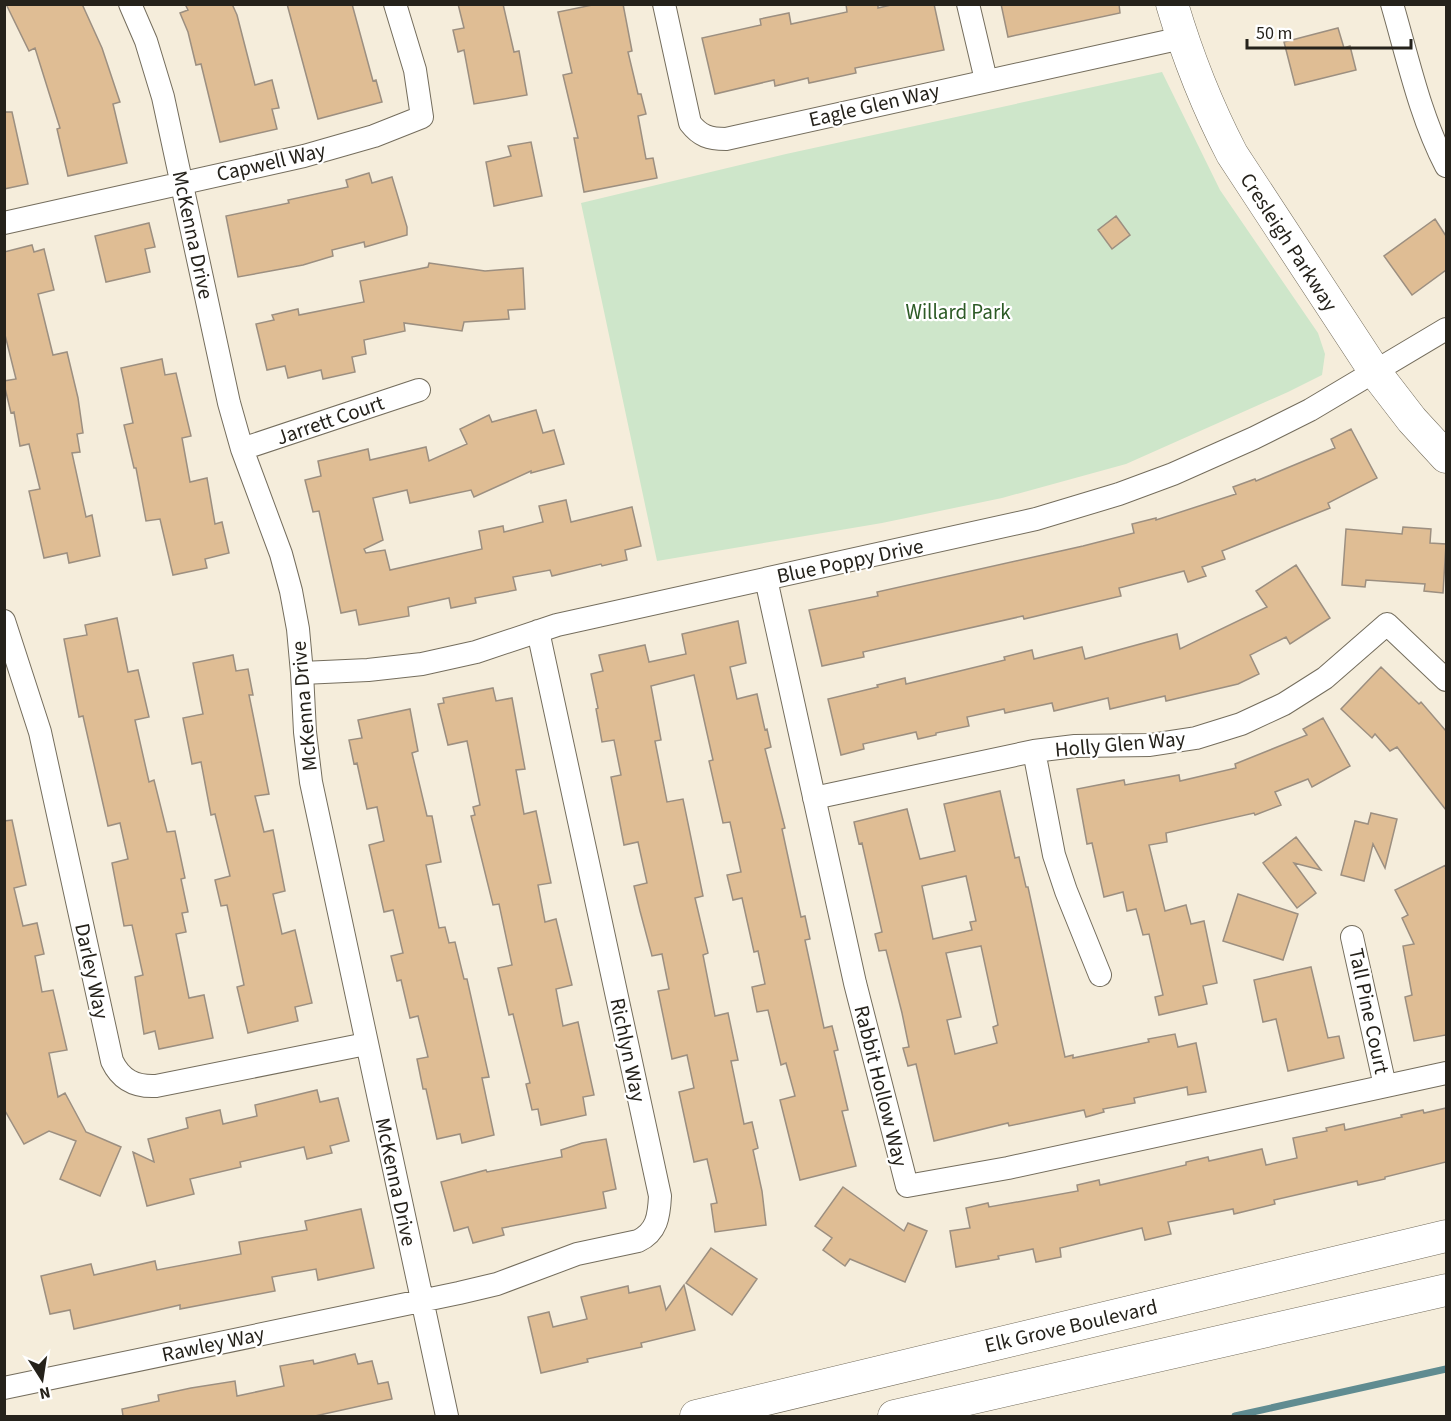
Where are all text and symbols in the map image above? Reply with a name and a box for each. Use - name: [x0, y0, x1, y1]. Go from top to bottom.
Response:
- scale bar: [1247, 12, 1410, 50]
- text: 50 m: [1256, 21, 1292, 46]
- street label: Eagle Glen Way: [806, 75, 942, 135]
- street label: Capwell Way: [214, 135, 329, 189]
- street label: Cresleigh Parkway: [1233, 167, 1345, 317]
- street label: McKenna Drive: [165, 168, 221, 302]
- park label: Willard Park: [905, 297, 1011, 327]
- street label: Jarrett Court: [272, 388, 388, 452]
- street label: Blue Poppy Drive: [774, 531, 926, 591]
- street label: McKenna Drive: [283, 640, 325, 772]
- street label: Holly Glen Way: [1054, 723, 1187, 765]
- street label: Darley Way: [67, 920, 117, 1022]
- street label: Tall Pine Court: [1341, 945, 1397, 1077]
- street label: Richlyn Way: [602, 995, 654, 1105]
- street label: Rabbit Hollow Way: [846, 1002, 916, 1170]
- street label: McKenna Drive: [368, 1115, 424, 1249]
- street label: Elk Grove Boulevard: [982, 1292, 1160, 1360]
- street label: Rawley Way: [159, 1318, 267, 1369]
- north arrow: [12, 1349, 72, 1409]
- text: N: [37, 1381, 52, 1405]

